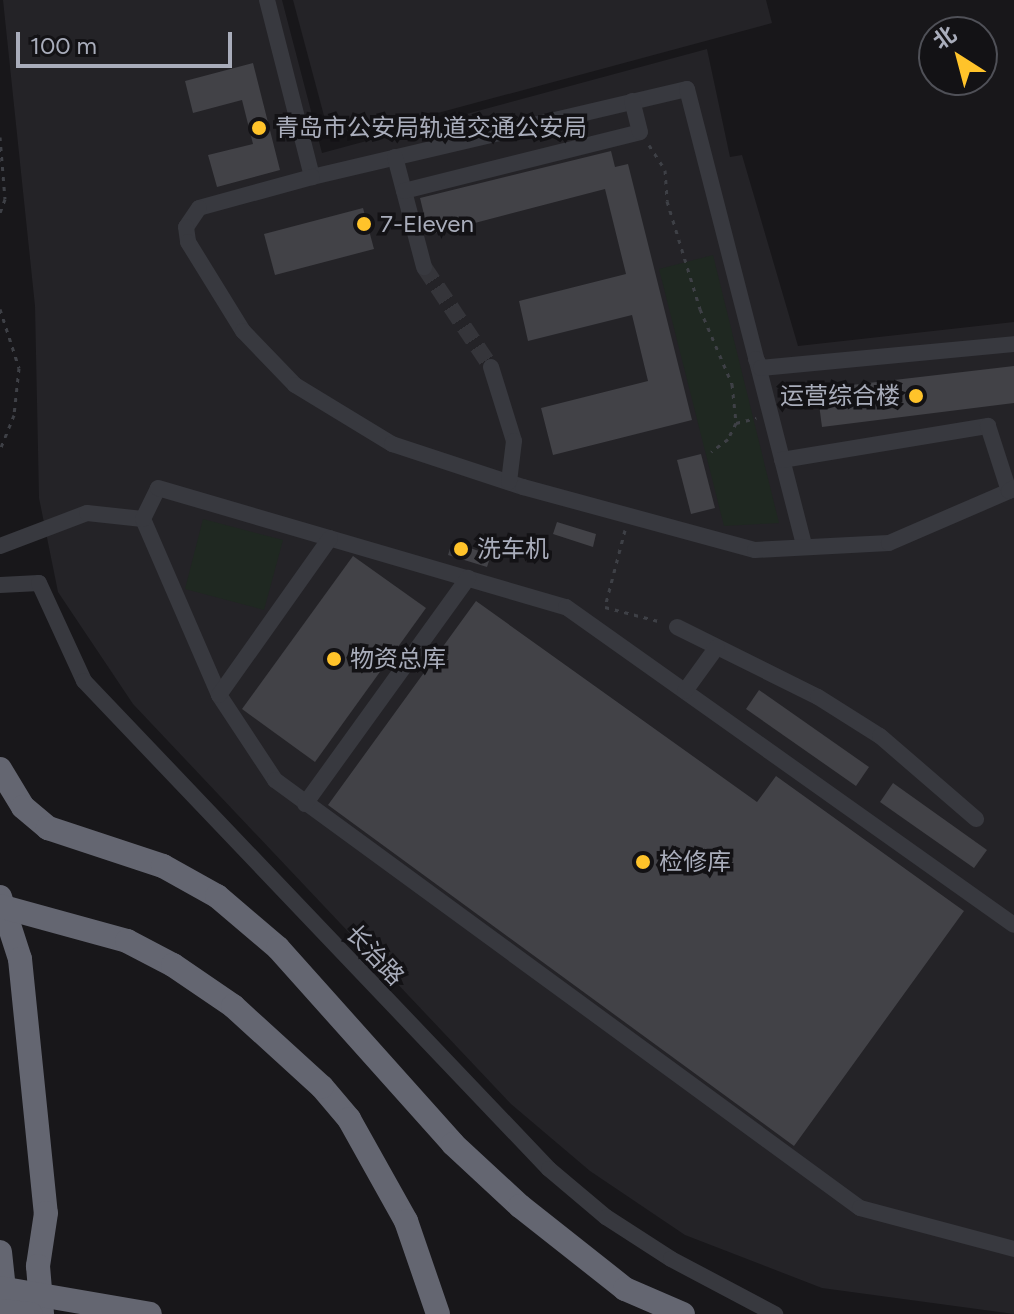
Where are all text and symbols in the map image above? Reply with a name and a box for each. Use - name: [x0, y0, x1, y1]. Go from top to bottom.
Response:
- scale bar: [20, 16, 236, 66]
- north arrow: [918, 16, 998, 96]
- text: 北: [928, 20, 962, 55]
- text: 100 m: [30, 31, 97, 60]
- place label: 青岛市公安局轨道交通公安局: [275, 114, 587, 142]
- marker: 青岛市公安局轨道交通公安局: [250, 119, 268, 137]
- place label: 7-Eleven: [380, 210, 474, 238]
- marker: 7-Eleven: [355, 215, 373, 233]
- place label: 运营综合楼: [780, 382, 900, 410]
- marker: 运营综合楼: [907, 387, 925, 405]
- place label: 洗车机: [477, 535, 549, 563]
- marker: 洗车机: [452, 540, 470, 558]
- place label: 物资总库: [350, 645, 446, 673]
- marker: 物资总库: [325, 650, 343, 668]
- place label: 检修库: [659, 848, 731, 876]
- marker: 检修库: [634, 853, 652, 871]
- street label: 长治路: [340, 919, 410, 991]

